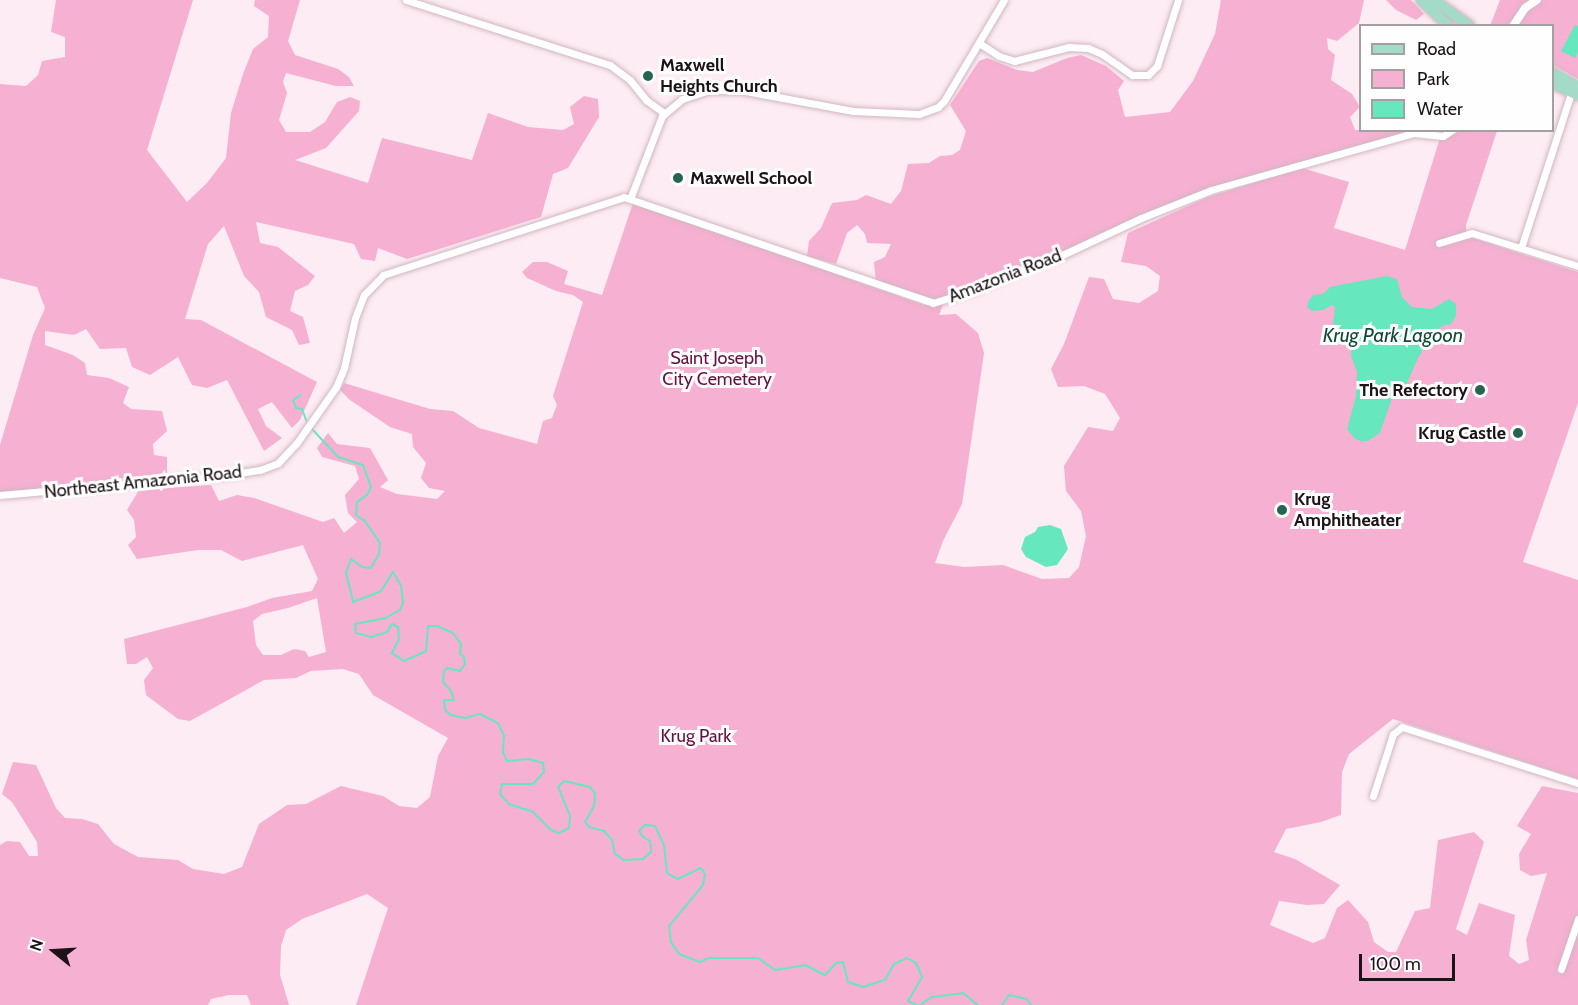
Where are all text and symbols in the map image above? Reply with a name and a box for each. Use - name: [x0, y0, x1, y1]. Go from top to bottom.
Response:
- legend: [1359, 24, 1554, 132]
- text: Road: [1417, 38, 1456, 60]
- place label: Maxwell Heights Church: [660, 55, 778, 98]
- text: Park: [1417, 68, 1449, 90]
- marker: Maxwell Heights Church: [641, 69, 655, 83]
- text: Water: [1417, 98, 1463, 120]
- place label: Maxwell School: [690, 167, 812, 189]
- marker: Maxwell School: [671, 171, 685, 185]
- street label: Amazonia Road: [945, 245, 1065, 307]
- water label: Krug Park Lagoon: [1323, 323, 1463, 347]
- park label: Saint Joseph City Cemetery: [662, 348, 772, 391]
- place label: The Refectory: [1359, 379, 1468, 401]
- marker: The Refectory: [1473, 383, 1487, 397]
- place label: Krug Castle: [1418, 422, 1506, 444]
- marker: Krug Castle: [1511, 426, 1525, 440]
- street label: Northeast Amazonia Road: [43, 461, 243, 503]
- place label: Krug Amphitheater: [1294, 489, 1401, 532]
- marker: Krug Amphitheater: [1275, 503, 1289, 517]
- park label: Krug Park: [661, 725, 731, 747]
- north arrow: [24, 921, 84, 981]
- text: N: [26, 937, 47, 954]
- scale bar: [1362, 942, 1458, 980]
- text: 100 m: [1370, 953, 1421, 975]

